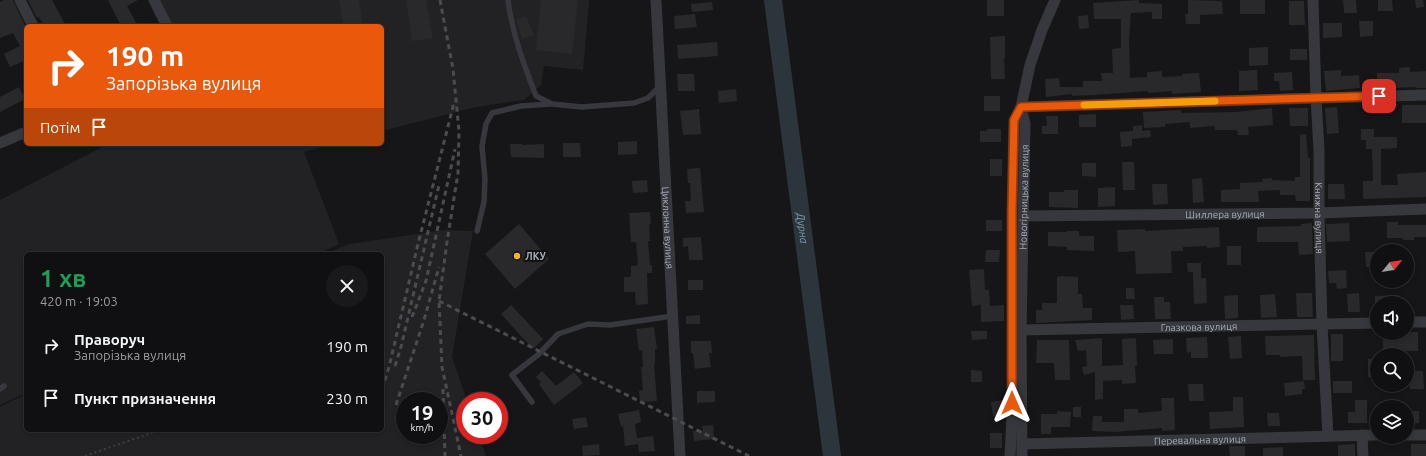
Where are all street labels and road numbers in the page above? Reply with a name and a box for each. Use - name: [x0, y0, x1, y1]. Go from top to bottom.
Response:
- street label: Новогірницька вулиця: [1018, 144, 1031, 250]
- street label: Книжна вулиця: [1313, 182, 1325, 254]
- street label: Циклонна вулиця: [660, 186, 675, 269]
- street label: Шиллера вулиця: [1185, 209, 1265, 220]
- street label: Глазкова вулиця: [1160, 321, 1237, 333]
- street label: Перевальна вулиця: [1154, 433, 1246, 447]

